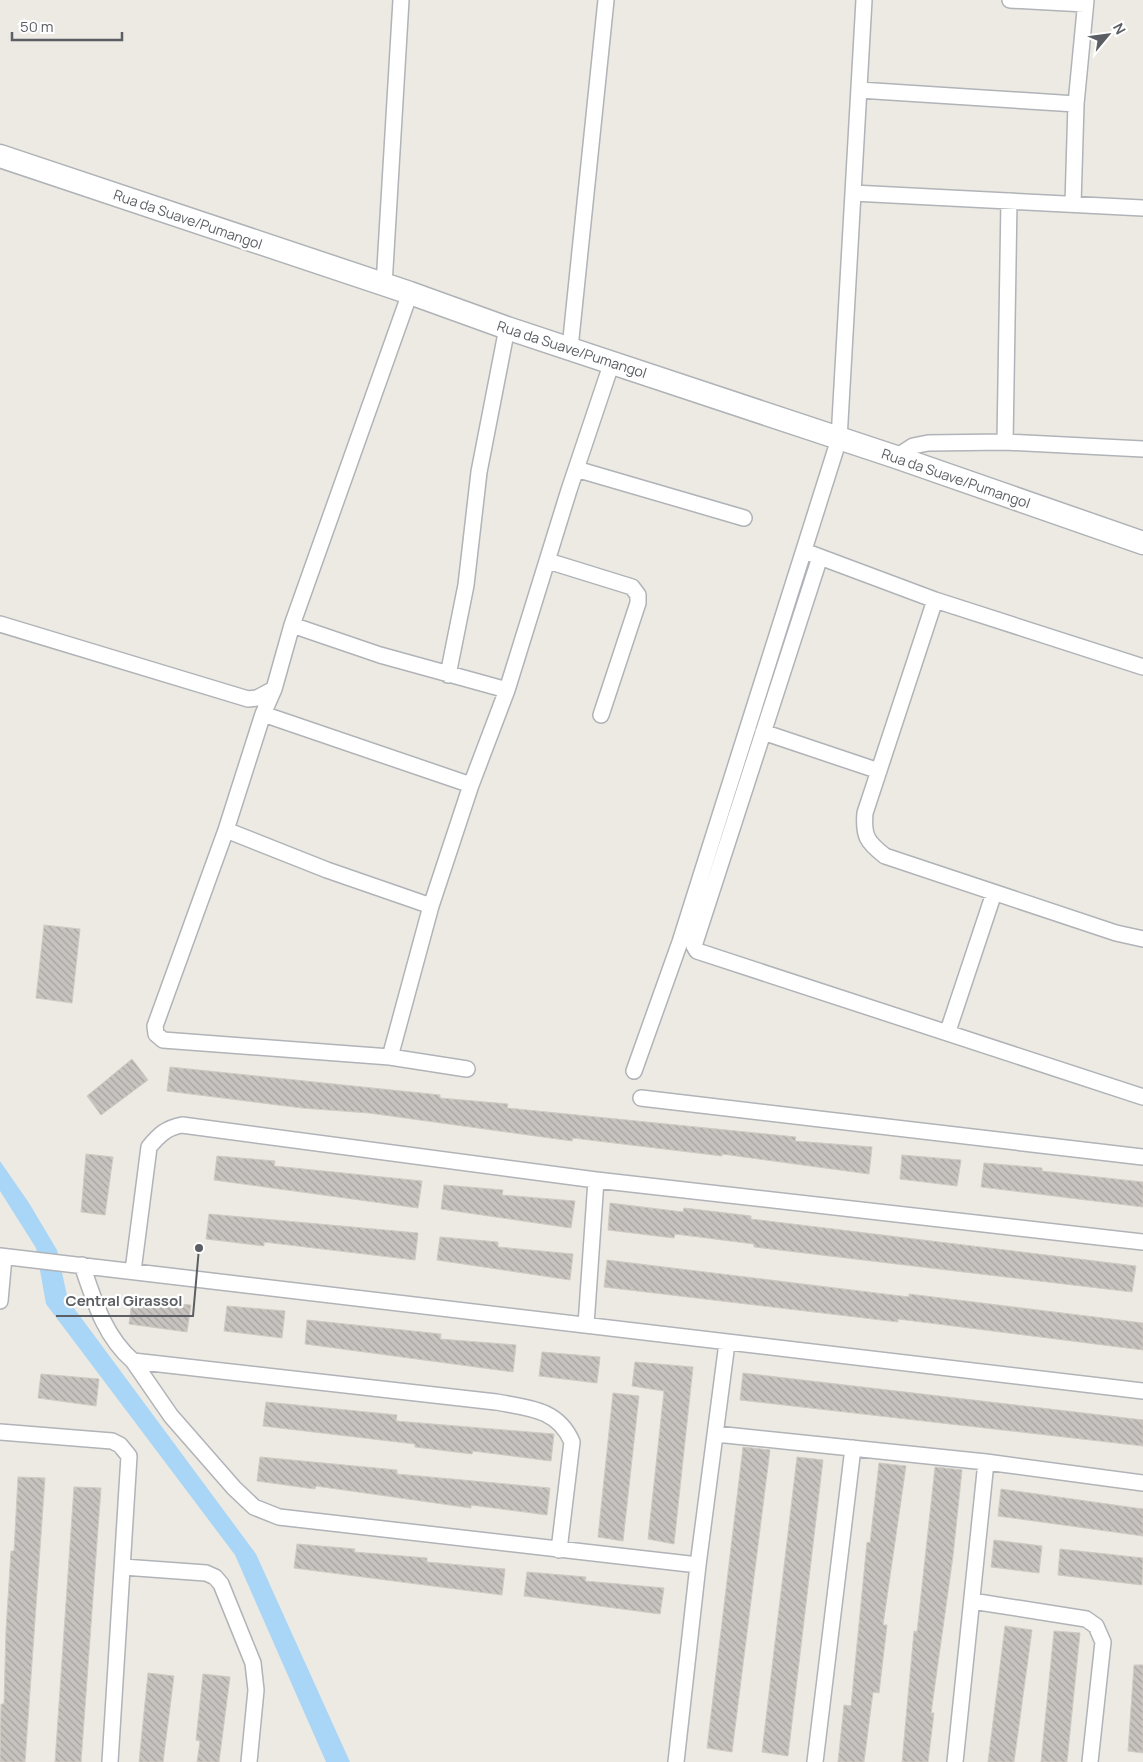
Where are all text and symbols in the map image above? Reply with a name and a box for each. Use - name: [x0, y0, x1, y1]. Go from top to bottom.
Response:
- scale bar: [12, 10, 122, 42]
- north arrow: [1083, 10, 1133, 60]
- text: 50 m: [20, 16, 54, 37]
- text: N: [1109, 19, 1131, 37]
- street label: Rua da Suave/Pumangol: [111, 185, 265, 253]
- street label: Rua da Suave/Pumangol: [495, 316, 649, 382]
- street label: Rua da Suave/Pumangol: [879, 444, 1033, 512]
- callout: Central Girassol: [56, 1286, 193, 1316]
- text: Central Girassol: [66, 1290, 182, 1311]

